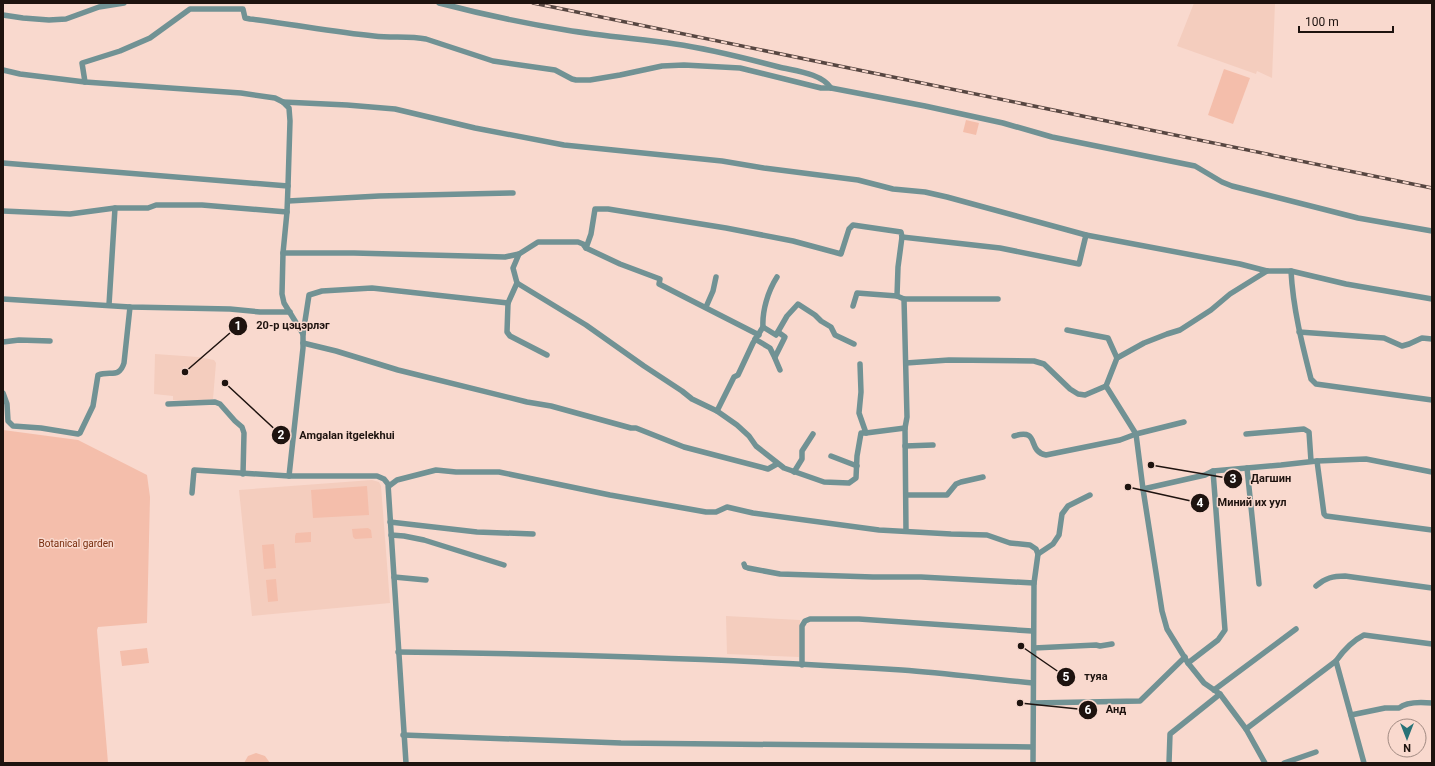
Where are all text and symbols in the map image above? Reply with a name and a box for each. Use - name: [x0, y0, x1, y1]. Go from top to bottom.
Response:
- scale bar: [1299, 8, 1393, 34]
- text: 100 m: [1305, 15, 1339, 29]
- callout: 20-р цэцэрлэг: [228, 314, 338, 337]
- text: 1: [235, 319, 241, 333]
- text: 20-р цэцэрлэг: [256, 319, 330, 332]
- callout: Amgalan itgelekhui: [271, 423, 403, 446]
- text: 2: [278, 428, 285, 442]
- text: Amgalan itgelekhui: [299, 429, 395, 442]
- callout: Дагшин: [1223, 467, 1299, 490]
- text: 3: [1230, 472, 1237, 486]
- text: Дагшин: [1251, 472, 1291, 485]
- callout: Миний их уул: [1190, 491, 1295, 514]
- text: 4: [1197, 496, 1204, 510]
- text: Миний их уул: [1218, 496, 1286, 509]
- park label: Botanical garden: [39, 538, 114, 549]
- callout: туяа: [1056, 665, 1116, 688]
- text: 5: [1063, 670, 1070, 684]
- text: туяа: [1084, 670, 1108, 683]
- callout: Анд: [1078, 698, 1135, 721]
- text: 6: [1085, 703, 1092, 717]
- text: Анд: [1106, 703, 1126, 716]
- north arrow: [1387, 718, 1427, 758]
- text: N: [1403, 741, 1411, 754]

